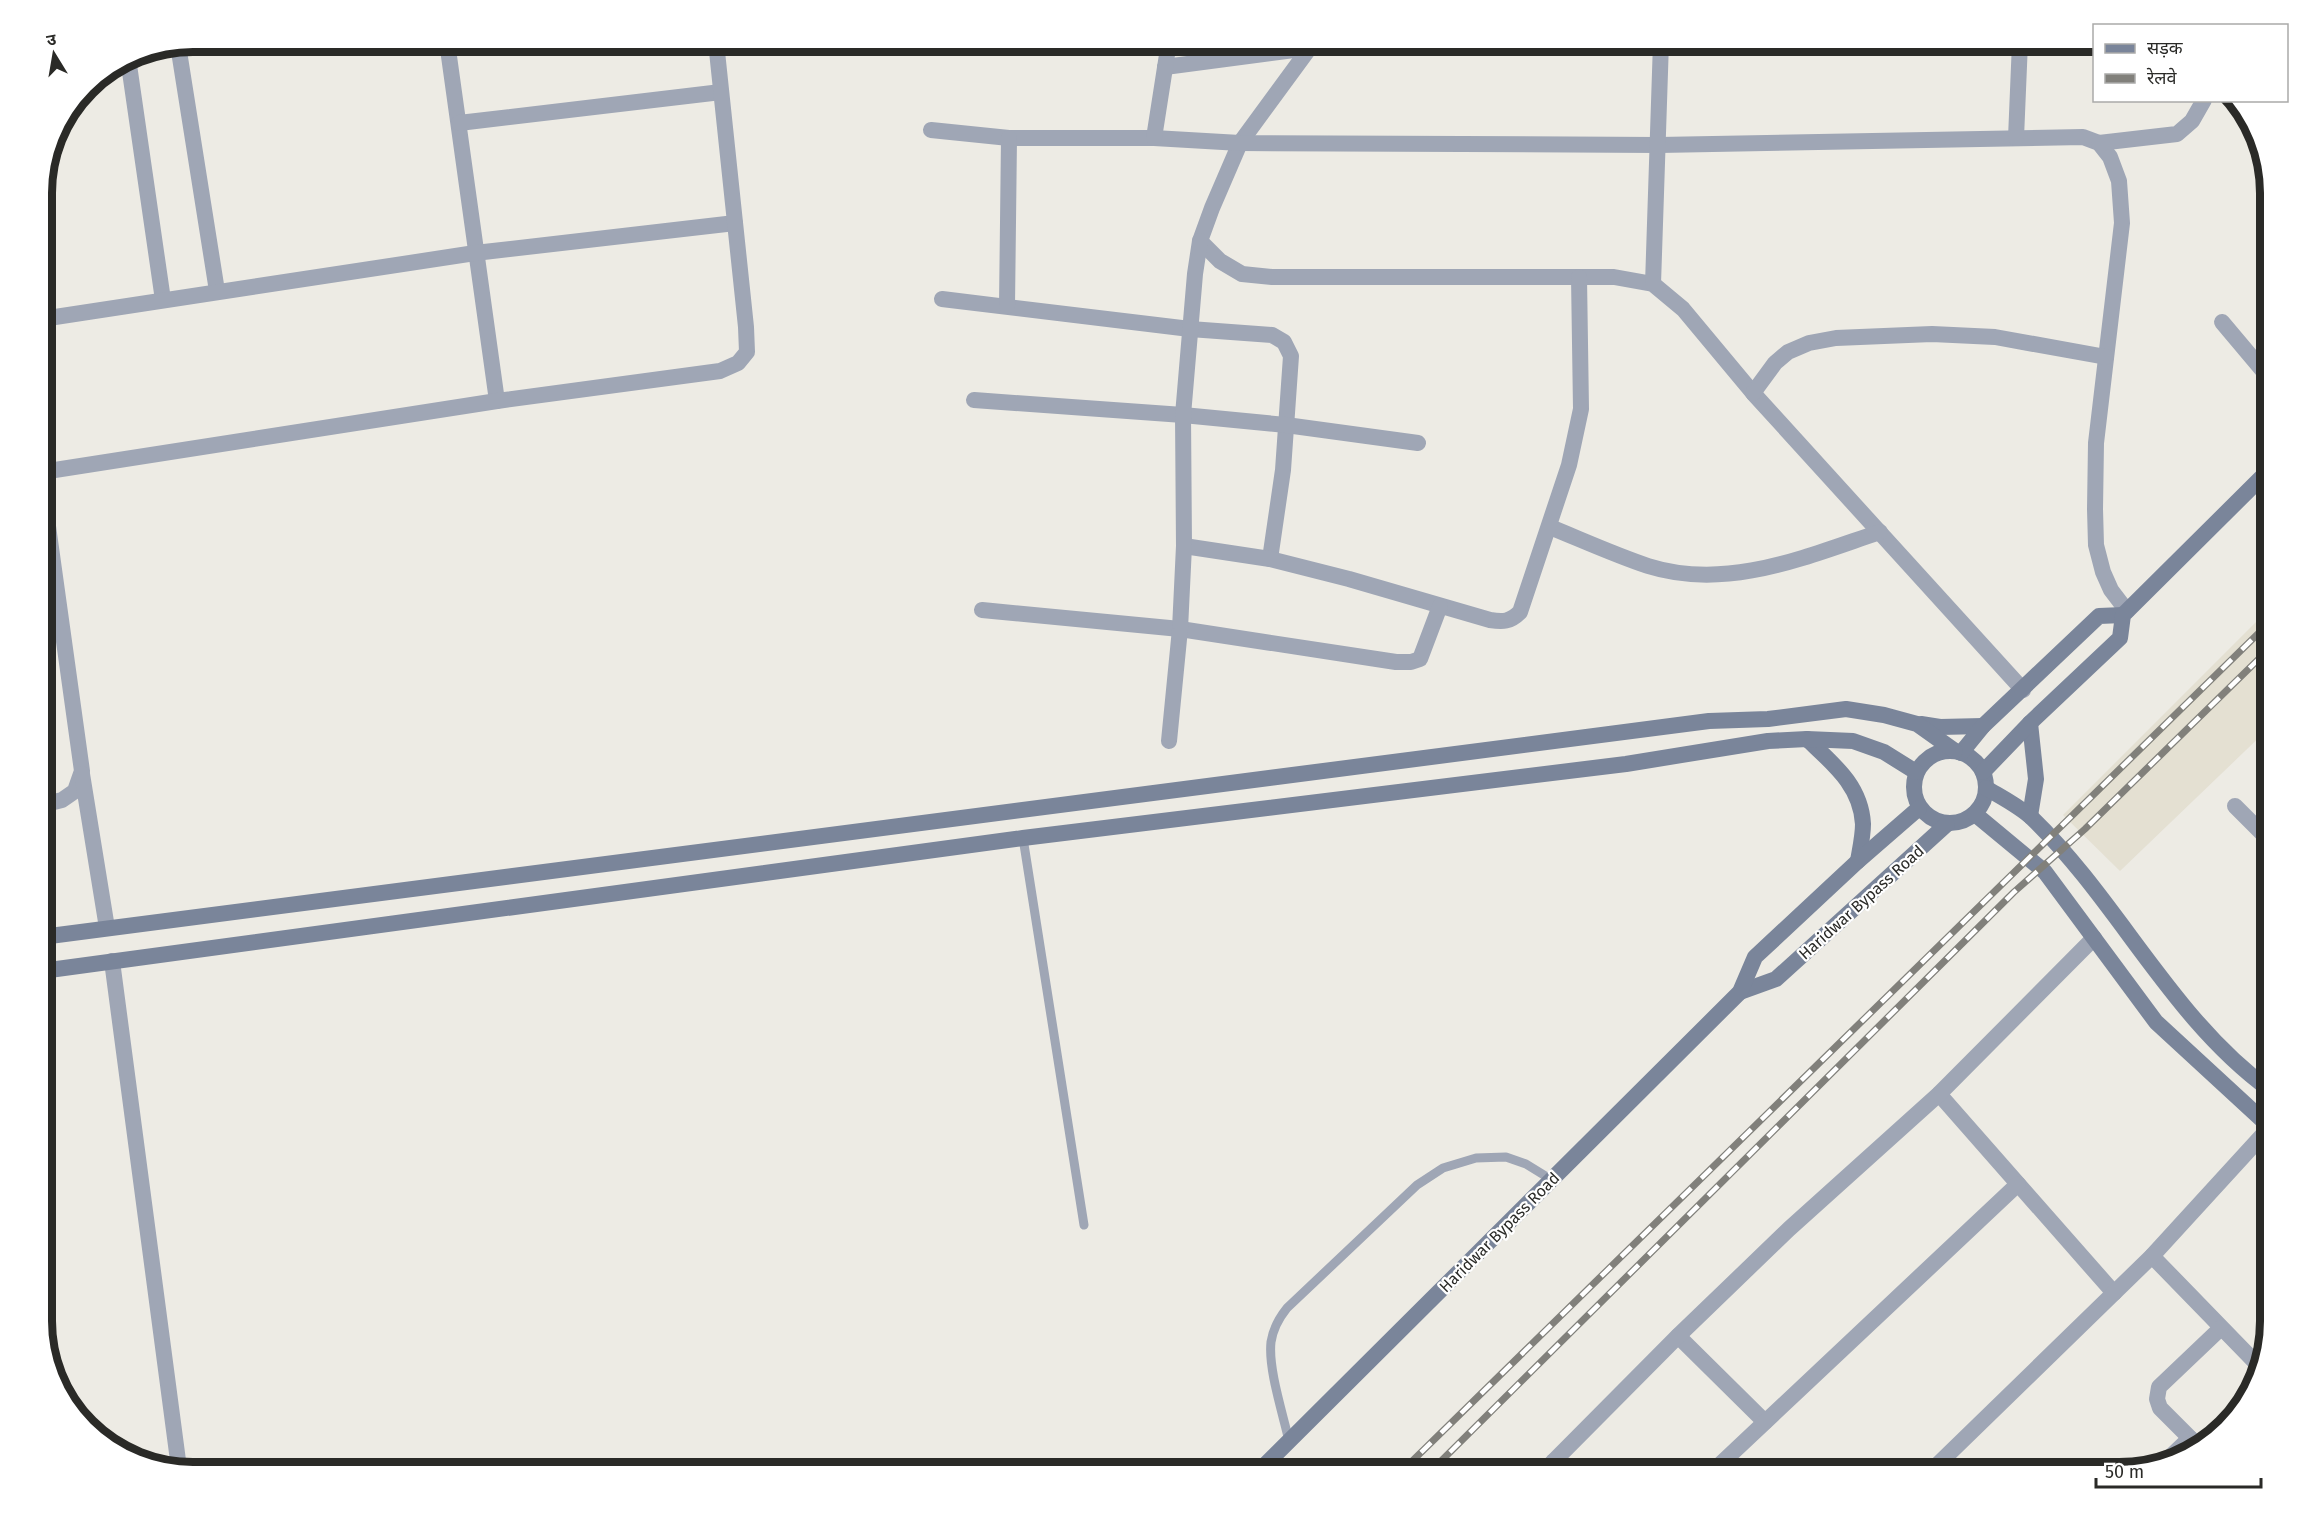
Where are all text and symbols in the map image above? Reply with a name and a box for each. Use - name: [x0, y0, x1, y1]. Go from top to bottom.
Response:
- north arrow: [24, 24, 84, 84]
- legend: [2093, 24, 2288, 102]
- text: उ: [45, 29, 58, 50]
- text: सड़क: [2147, 37, 2184, 59]
- text: रेलवे: [2146, 67, 2178, 89]
- street label: Haridwar Bypass Road: [1795, 841, 1928, 964]
- street label: Haridwar Bypass Road: [1435, 1168, 1563, 1296]
- scale bar: [2096, 1451, 2261, 1489]
- text: 50 m: [2105, 1461, 2144, 1483]

